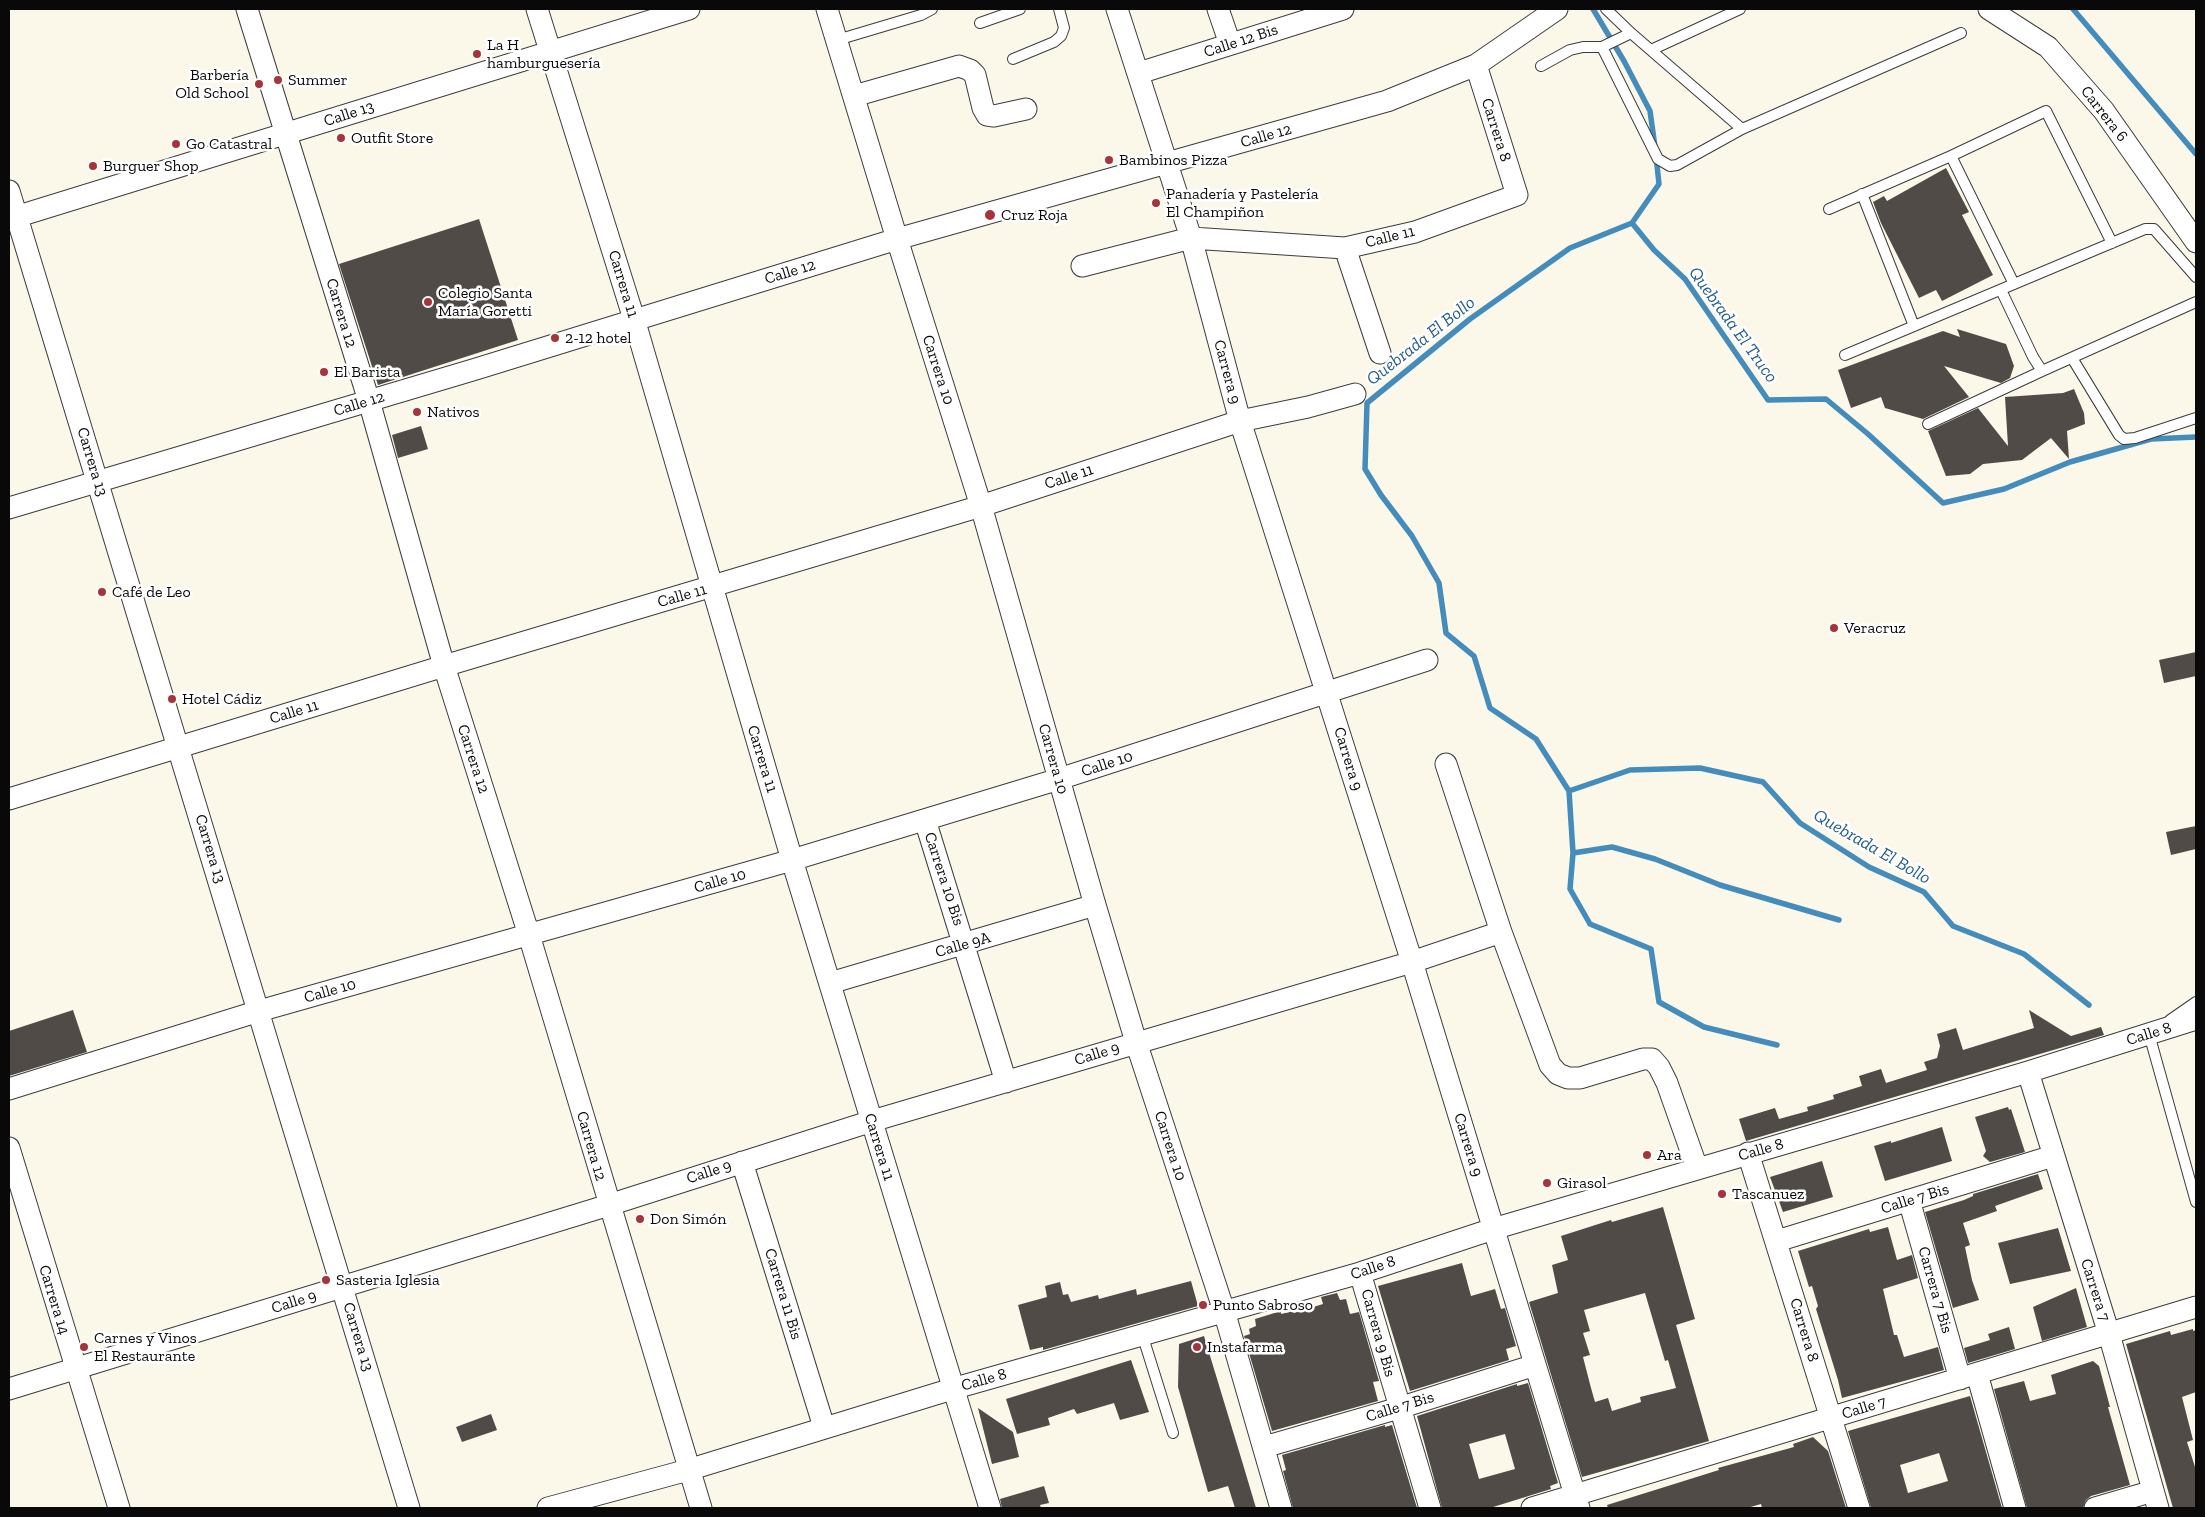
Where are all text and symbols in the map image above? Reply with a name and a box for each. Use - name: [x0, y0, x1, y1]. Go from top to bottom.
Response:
- street label: Calle 12 Bis: [1201, 20, 1281, 62]
- place label: La H hamburguesería: [487, 35, 600, 73]
- marker: La H hamburguesería: [471, 48, 483, 60]
- place label: Barbería Old School: [175, 65, 249, 103]
- place label: Summer: [288, 70, 347, 90]
- marker: Summer: [272, 74, 284, 86]
- marker: Barbería Old School: [253, 78, 265, 90]
- street label: Carrera 6: [2076, 82, 2132, 146]
- street label: Carrera 8: [1477, 96, 1515, 164]
- street label: Calle 13: [321, 97, 377, 131]
- street label: Calle 12: [1238, 120, 1294, 152]
- place label: Outfit Store: [351, 128, 433, 148]
- marker: Outfit Store: [335, 132, 347, 144]
- place label: Go Catastral: [186, 134, 272, 154]
- marker: Go Catastral: [170, 138, 182, 150]
- place label: Bambinos Pizza: [1119, 150, 1227, 170]
- marker: Bambinos Pizza: [1103, 154, 1115, 166]
- place label: Burguer Shop: [103, 156, 198, 176]
- marker: Burguer Shop: [87, 160, 99, 172]
- place label: Panadería y Pastelería El Champiñon: [1166, 184, 1318, 222]
- marker: Panadería y Pastelería El Champiñon: [1150, 197, 1162, 209]
- place label: Cruz Roja: [1001, 205, 1068, 225]
- marker: Cruz Roja: [983, 208, 997, 222]
- street label: Calle 11: [1363, 222, 1417, 252]
- street label: Carrera 11: [604, 248, 642, 320]
- street label: Calle 12: [762, 255, 818, 289]
- water label: Quebrada El Truco: [1684, 263, 1782, 387]
- street label: Carrera 12: [321, 276, 361, 350]
- place label: Colegio Santa María Goretti: [438, 283, 532, 321]
- water label: Quebrada El Bollo: [1362, 292, 1480, 390]
- marker: Colegio Santa María Goretti: [422, 296, 434, 308]
- place label: 2-12 hotel: [565, 328, 631, 348]
- marker: 2-12 hotel: [549, 332, 561, 344]
- street label: Carrera 10: [918, 333, 958, 407]
- street label: Carrera 9: [1209, 338, 1245, 406]
- place label: El Barista: [334, 362, 401, 382]
- marker: El Barista: [318, 366, 330, 378]
- street label: Calle 12: [331, 387, 387, 421]
- place label: Nativos: [427, 402, 479, 422]
- marker: Nativos: [411, 406, 423, 418]
- street label: Carrera 13: [72, 425, 112, 499]
- street label: Calle 11: [1042, 460, 1096, 494]
- street label: Calle 11: [655, 580, 709, 612]
- place label: Café de Leo: [112, 582, 191, 602]
- marker: Café de Leo: [96, 586, 108, 598]
- place label: Veracruz: [1844, 618, 1906, 638]
- marker: Veracruz: [1828, 622, 1840, 634]
- place label: Hotel Cádiz: [182, 689, 262, 709]
- marker: Hotel Cádiz: [166, 693, 178, 705]
- street label: Calle 11: [267, 696, 321, 728]
- street label: Carrera 12: [453, 722, 493, 796]
- street label: Carrera 10: [1034, 722, 1072, 796]
- street label: Carrera 11: [743, 723, 781, 795]
- street label: Carrera 9: [1329, 725, 1367, 793]
- street label: Calle 10: [1079, 747, 1135, 781]
- water label: Quebrada El Bollo: [1810, 805, 1934, 889]
- street label: Carrera 13: [190, 812, 230, 886]
- street label: Carrera 10 Bis: [920, 830, 968, 928]
- street label: Calle 10: [692, 864, 748, 898]
- street label: Calle 9A: [933, 928, 993, 962]
- street label: Calle 10: [302, 974, 358, 1008]
- street label: Calle 8: [2124, 1018, 2174, 1050]
- street label: Calle 9: [1072, 1038, 1122, 1070]
- street label: Carrera 12: [572, 1109, 610, 1183]
- street label: Carrera 10: [1150, 1109, 1190, 1183]
- street label: Carrera 11: [860, 1111, 898, 1183]
- street label: Carrera 9: [1449, 1111, 1487, 1179]
- street label: Calle 8: [1736, 1134, 1786, 1166]
- place label: Ara: [1657, 1145, 1682, 1165]
- marker: Ara: [1641, 1149, 1653, 1161]
- street label: Calle 9: [684, 1156, 734, 1188]
- place label: Girasol: [1557, 1173, 1606, 1193]
- marker: Girasol: [1541, 1177, 1553, 1189]
- street label: Calle 7 Bis: [1879, 1180, 1951, 1218]
- place label: Tascanuez: [1732, 1184, 1804, 1204]
- marker: Tascanuez: [1716, 1188, 1728, 1200]
- place label: Don Simón: [650, 1209, 726, 1229]
- marker: Don Simón: [634, 1213, 646, 1225]
- street label: Carrera 7 Bis: [1913, 1244, 1957, 1336]
- street label: Carrera 11 Bis: [760, 1246, 806, 1342]
- street label: Calle 8: [1348, 1252, 1398, 1284]
- street label: Carrera 7: [2076, 1256, 2114, 1324]
- street label: Carrera 14: [34, 1263, 74, 1337]
- place label: Sasteria Iglesia: [336, 1270, 440, 1290]
- marker: Sasteria Iglesia: [320, 1274, 332, 1286]
- street label: Calle 9: [269, 1286, 319, 1318]
- street label: Carrera 9 Bis: [1356, 1287, 1400, 1379]
- place label: Punto Sabroso: [1213, 1295, 1313, 1315]
- street label: Carrera 8: [1785, 1296, 1823, 1364]
- marker: Punto Sabroso: [1197, 1299, 1209, 1311]
- street label: Carrera 13: [338, 1300, 378, 1374]
- place label: Carnes y Vinos El Restaurante: [94, 1328, 197, 1366]
- place label: Instafarma: [1207, 1337, 1283, 1357]
- marker: Carnes y Vinos El Restaurante: [78, 1341, 90, 1353]
- marker: Instafarma: [1191, 1341, 1203, 1353]
- street label: Calle 8: [959, 1364, 1009, 1396]
- street label: Calle 7 Bis: [1364, 1388, 1436, 1426]
- street label: Calle 7: [1840, 1392, 1888, 1424]

